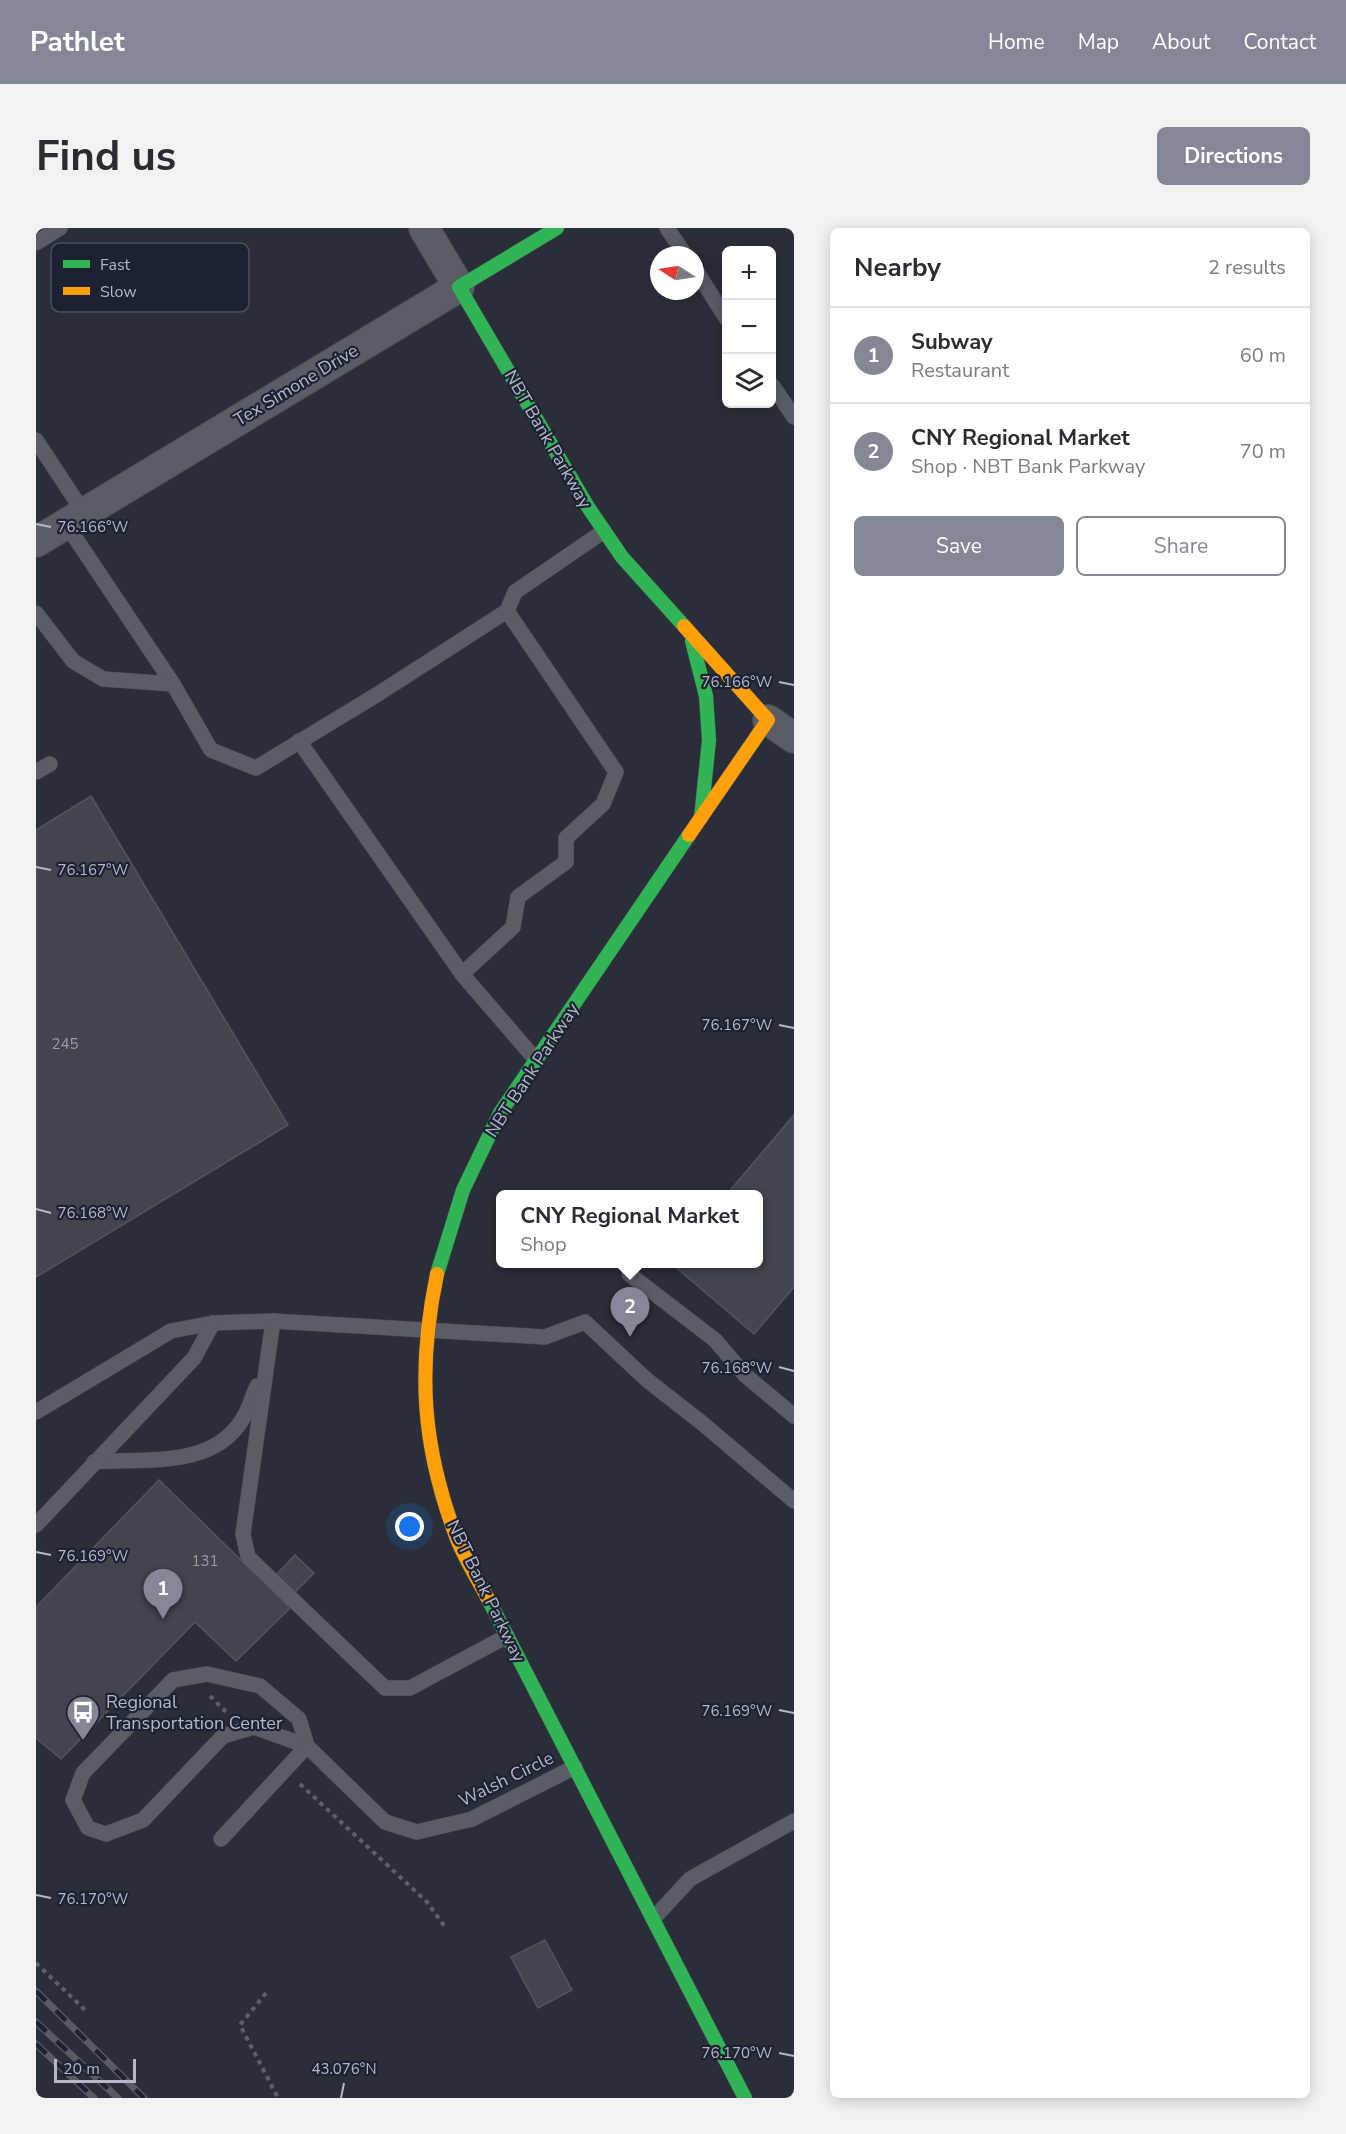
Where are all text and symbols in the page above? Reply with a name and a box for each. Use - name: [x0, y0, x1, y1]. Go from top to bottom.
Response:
- text: Pathlet: [30, 23, 125, 61]
- text: Home: [988, 28, 1045, 56]
- text: Map: [1078, 28, 1119, 56]
- text: About: [1152, 28, 1210, 56]
- text: Contact: [1243, 28, 1316, 56]
- button: Directions: [1157, 127, 1310, 185]
- text: Find us: [36, 128, 176, 185]
- legend: [51, 243, 249, 312]
- north arrow: [650, 246, 704, 300]
- map controls: [722, 246, 776, 408]
- button: +: [722, 246, 776, 300]
- text: Nearby: [854, 250, 941, 285]
- text: Fast: [100, 254, 131, 276]
- text: 2 results: [1208, 254, 1286, 281]
- text: Slow: [100, 281, 137, 303]
- button: −: [722, 300, 776, 354]
- text: Subway: [911, 327, 993, 357]
- street label: Tex Simone Drive: [229, 338, 363, 432]
- text: 1: [868, 342, 880, 369]
- text: 60 m: [1240, 342, 1286, 369]
- button: layers: [722, 354, 776, 408]
- text: Restaurant: [911, 357, 1009, 384]
- street label: NBT Bank Parkway: [499, 366, 598, 513]
- text: CNY Regional Market: [911, 423, 1130, 453]
- text: 2: [868, 438, 880, 465]
- text: 70 m: [1240, 438, 1286, 465]
- text: Shop · NBT Bank Parkway: [911, 453, 1145, 480]
- button: Save: [854, 516, 1064, 576]
- button: Share: [1076, 516, 1286, 576]
- text: 76.166°W: [58, 517, 129, 537]
- text: 76.166°W: [702, 672, 773, 692]
- text: 76.167°W: [58, 860, 129, 880]
- street label: NBT Bank Parkway: [480, 998, 585, 1142]
- text: 76.167°W: [702, 1015, 773, 1035]
- house number: 245: [51, 1034, 79, 1054]
- popup: [496, 1190, 763, 1268]
- text: CNY Regional Market: [520, 1201, 739, 1231]
- text: 76.168°W: [58, 1203, 129, 1223]
- text: Shop: [520, 1231, 567, 1258]
- pin: 2: [610, 1288, 650, 1337]
- text: 76.168°W: [702, 1358, 773, 1378]
- your location: [395, 1512, 424, 1541]
- street label: NBT Bank Parkway: [441, 1516, 531, 1667]
- text: 76.169°W: [58, 1546, 129, 1566]
- house number: 131: [191, 1551, 219, 1571]
- pin: 1: [144, 1570, 182, 1619]
- place label: Regional Transportation Center: [106, 1690, 283, 1735]
- bus stop icon: Regional Transportation Center: [65, 1694, 101, 1741]
- text: 76.169°W: [702, 1701, 773, 1721]
- street label: Walsh Circle: [455, 1746, 557, 1812]
- text: 76.170°W: [58, 1889, 129, 1909]
- text: 76.170°W: [702, 2043, 773, 2063]
- scale bar: [54, 2056, 136, 2084]
- text: 20 m: [63, 2058, 100, 2080]
- text: 43.076°N: [311, 2059, 377, 2079]

